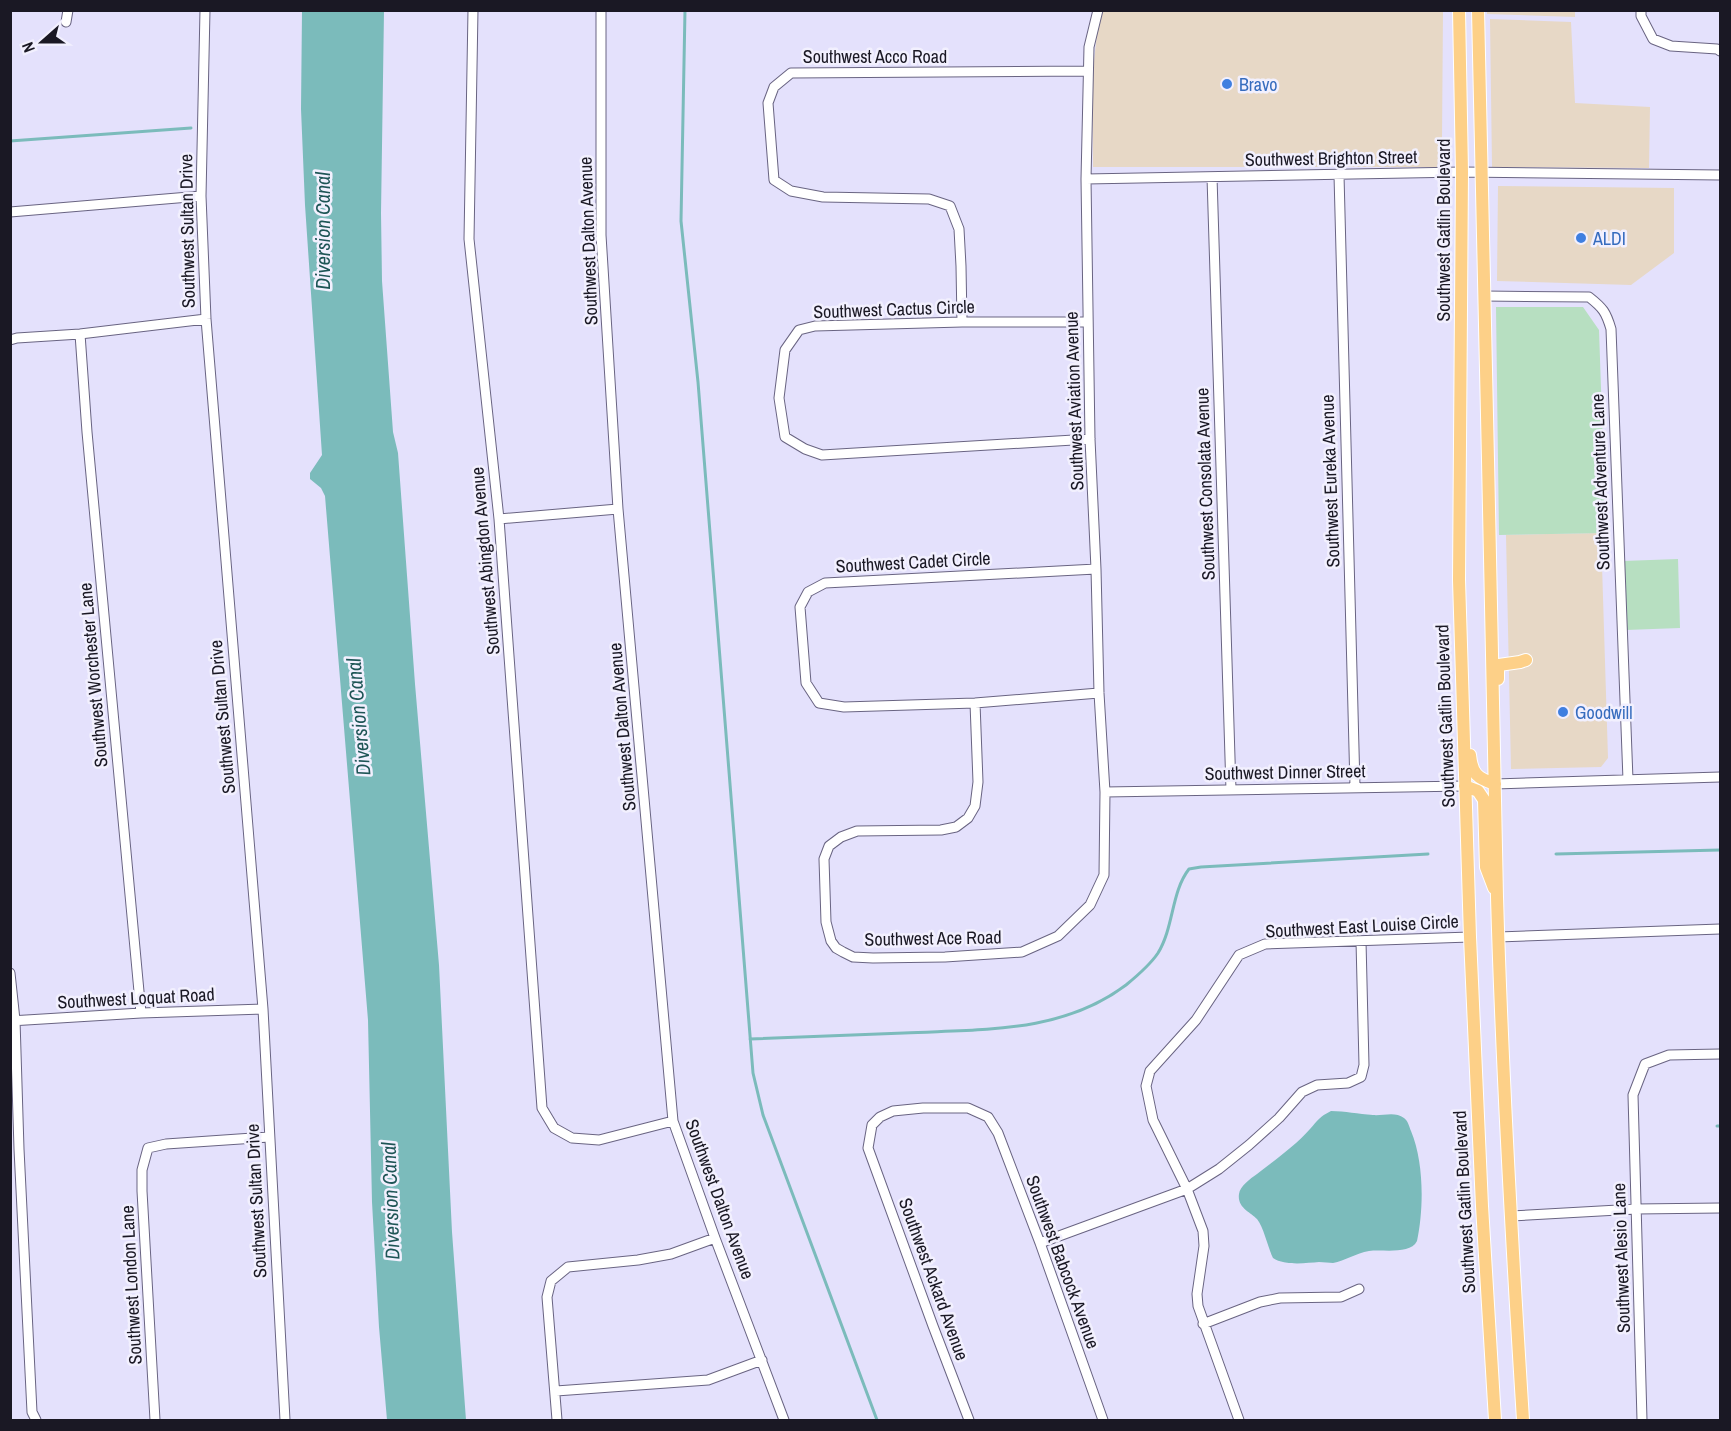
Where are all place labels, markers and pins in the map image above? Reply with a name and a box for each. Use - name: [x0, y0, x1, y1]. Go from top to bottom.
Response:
- place label: Bravo: [1239, 72, 1278, 97]
- marker: Bravo: [1220, 77, 1234, 91]
- place label: ALDI: [1592, 226, 1626, 251]
- marker: ALDI: [1574, 231, 1588, 245]
- place label: Goodwill: [1575, 700, 1632, 725]
- marker: Goodwill: [1556, 705, 1570, 719]

